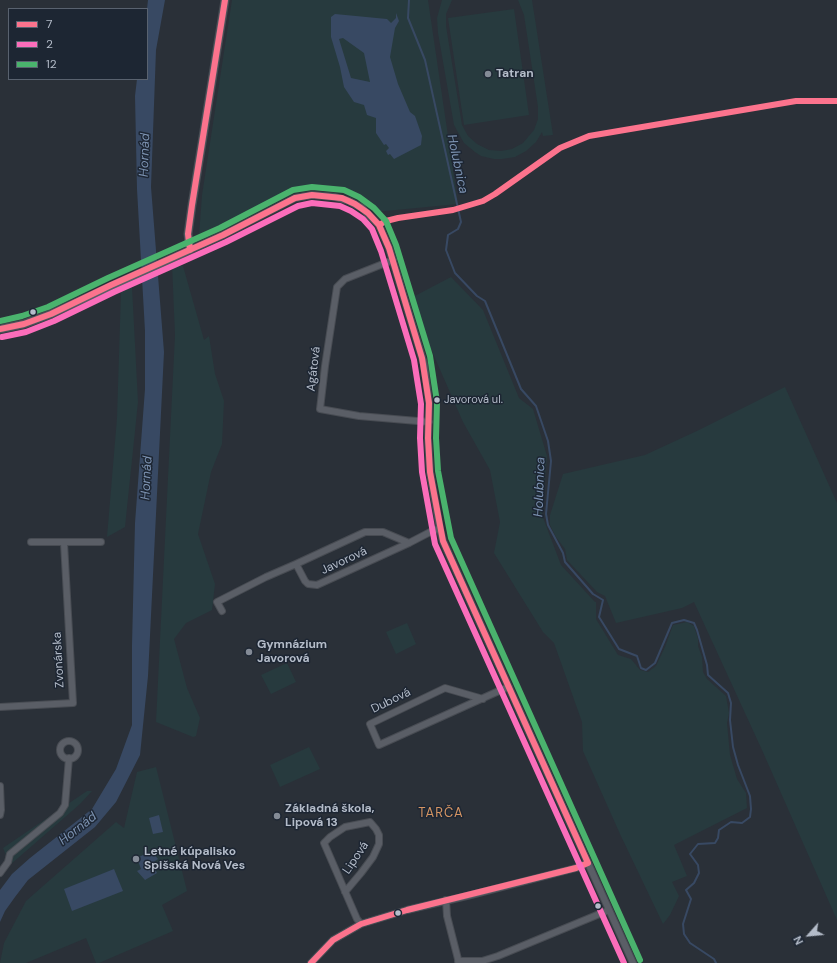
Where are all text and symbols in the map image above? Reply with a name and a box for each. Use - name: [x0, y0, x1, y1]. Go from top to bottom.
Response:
- legend: [8, 8, 148, 80]
- text: 7: [46, 16, 52, 32]
- text: 2: [46, 36, 53, 52]
- text: 12: [46, 56, 57, 72]
- place label: Tatran: [496, 67, 534, 81]
- marker: Tatran: [483, 69, 493, 79]
- water label: Hornád: [136, 133, 154, 177]
- water label: Holubnica: [443, 133, 471, 195]
- unlabelled marker: [28, 307, 38, 317]
- street label: Agátová: [304, 346, 324, 392]
- place label: Javorová ul.: [444, 393, 503, 407]
- marker: Javorová ul.: [432, 395, 442, 405]
- water label: Hornád: [138, 456, 156, 500]
- water label: Holubnica: [531, 457, 549, 517]
- street label: Javorová: [319, 544, 369, 578]
- street label: Zvonárska: [50, 632, 68, 688]
- place label: Gymnázium Javorová: [257, 638, 327, 666]
- marker: Gymnázium Javorová: [244, 647, 254, 657]
- street label: Dubová: [369, 685, 413, 717]
- place label: Základná škola, Lipová 13: [285, 802, 375, 830]
- district label: TARČA: [418, 806, 464, 822]
- water label: Hornád: [56, 809, 100, 849]
- marker: Základná škola, Lipová 13: [272, 811, 282, 821]
- street label: Lipová: [340, 839, 372, 877]
- place label: Letné kúpalisko Spišská Nová Ves: [144, 845, 245, 873]
- marker: Letné kúpalisko Spišská Nová Ves: [131, 854, 141, 864]
- unlabelled marker: [593, 901, 603, 911]
- unlabelled marker: [393, 908, 403, 918]
- north arrow: [789, 915, 829, 955]
- text: N: [790, 934, 806, 947]

